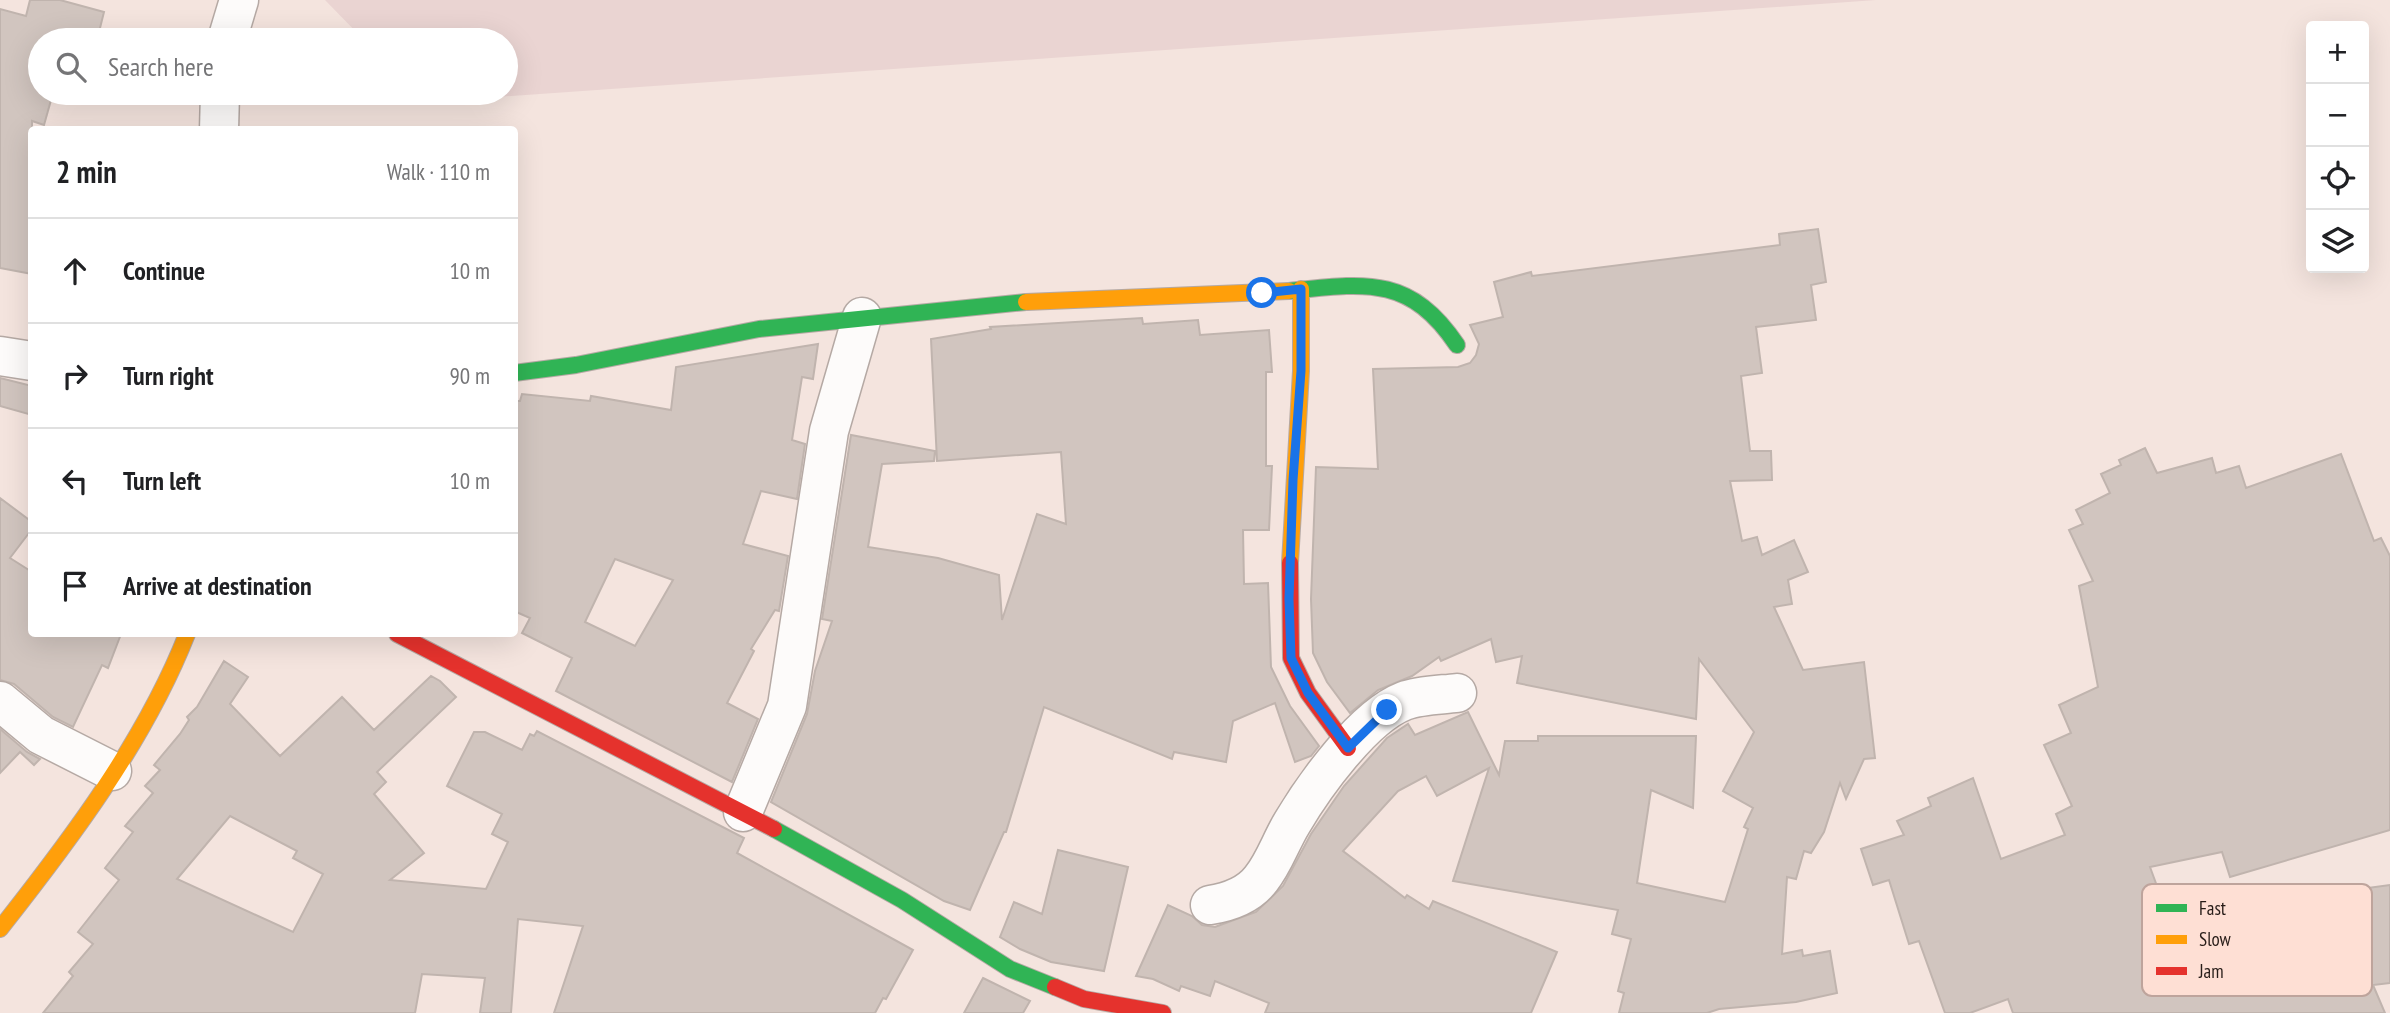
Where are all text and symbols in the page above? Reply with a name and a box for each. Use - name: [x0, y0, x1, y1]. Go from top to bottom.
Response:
- map controls: [2306, 21, 2369, 273]
- button: +: [2306, 21, 2369, 84]
- search box: [28, 28, 518, 105]
- icon: search: [52, 48, 90, 86]
- text: Search here: [108, 50, 214, 83]
- button: −: [2306, 84, 2369, 147]
- button: locate: [2306, 147, 2369, 210]
- text: 2 min: [56, 152, 117, 191]
- text: Walk · 110 m: [387, 157, 490, 186]
- button: layers: [2306, 210, 2369, 273]
- icon: ahead: [56, 252, 94, 290]
- text: Continue: [123, 254, 205, 287]
- text: 10 m: [449, 256, 490, 285]
- route start: [1246, 277, 1277, 308]
- icon: right: [56, 357, 94, 395]
- text: Turn right: [123, 359, 214, 392]
- text: 90 m: [449, 361, 490, 390]
- icon: left: [56, 462, 94, 500]
- text: Turn left: [123, 464, 201, 497]
- text: 10 m: [449, 466, 490, 495]
- icon: arrive: [56, 567, 94, 605]
- text: Arrive at destination: [123, 569, 312, 602]
- route end: [1371, 694, 1402, 725]
- legend: [2142, 884, 2372, 996]
- text: Fast: [2199, 896, 2227, 920]
- text: Slow: [2199, 927, 2232, 951]
- text: Jam: [2198, 959, 2224, 983]

